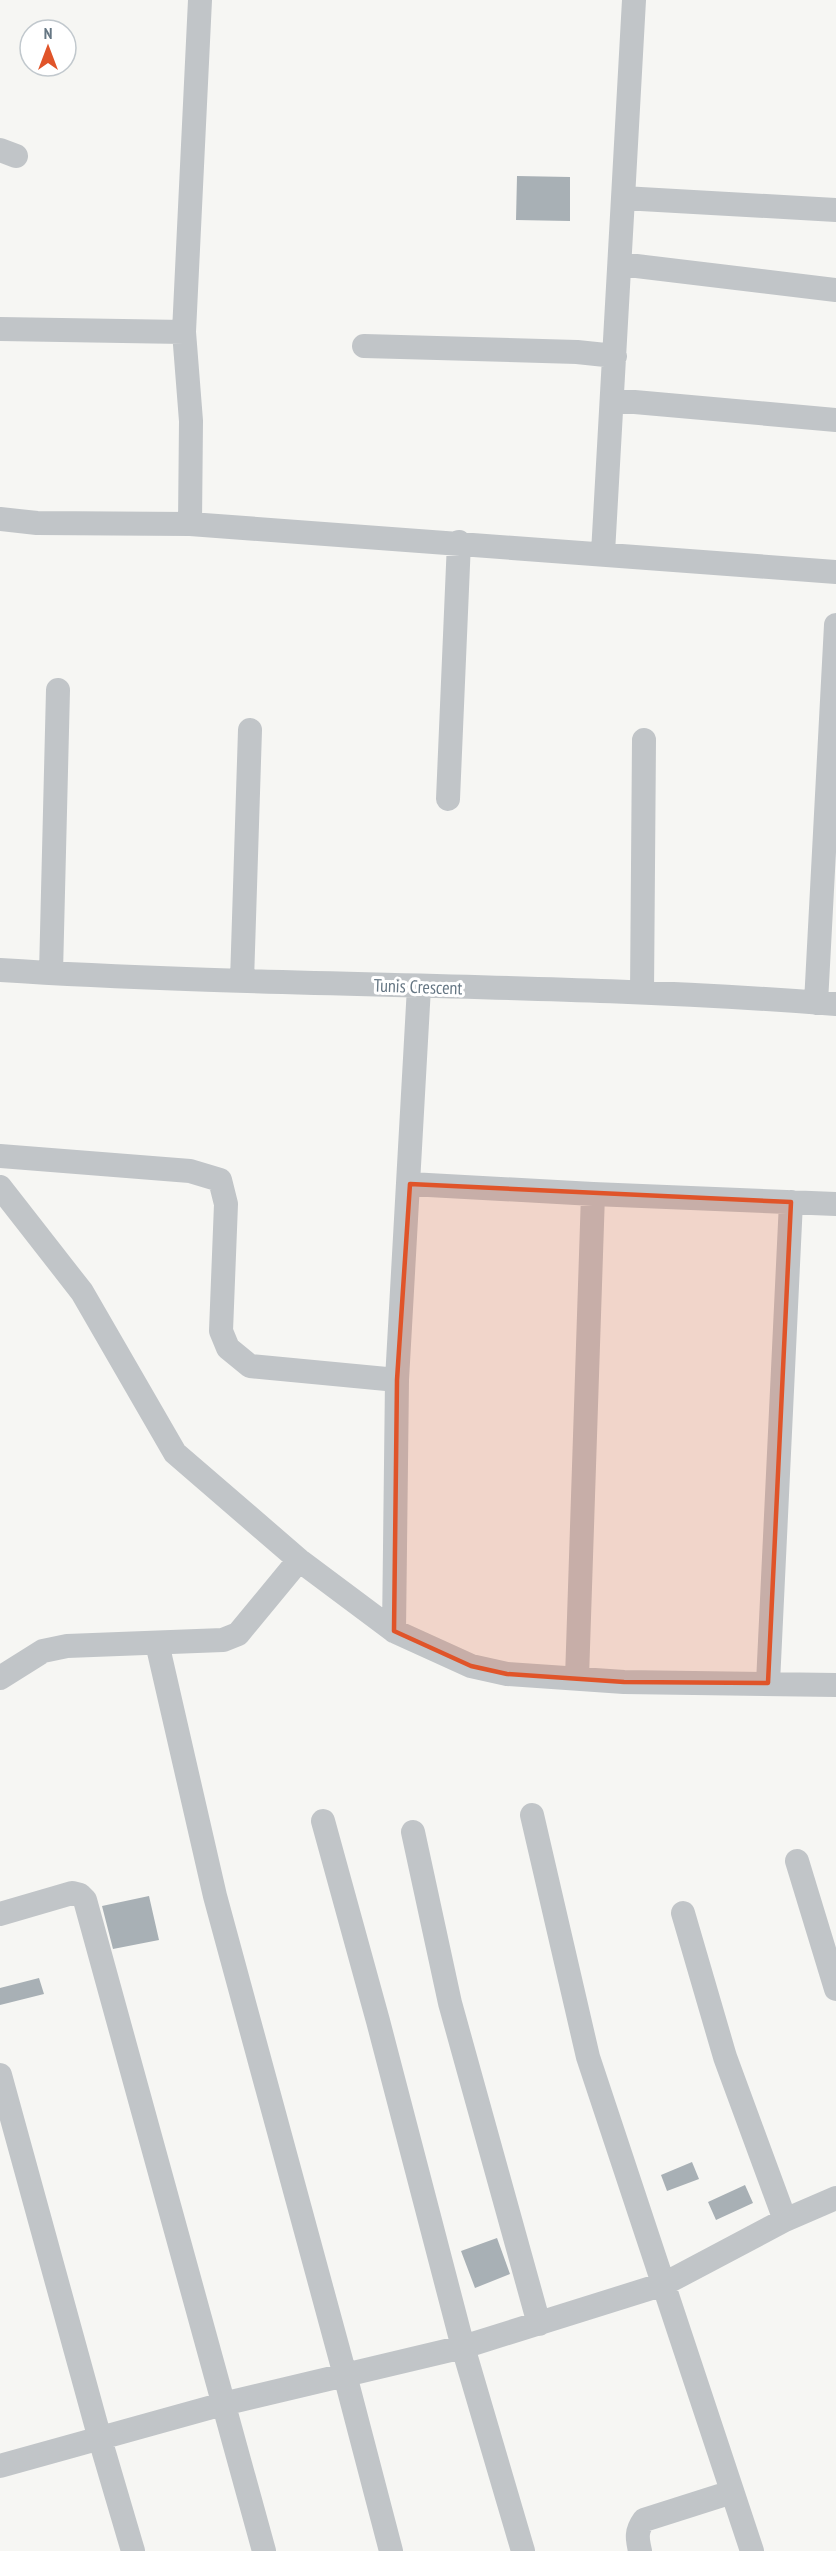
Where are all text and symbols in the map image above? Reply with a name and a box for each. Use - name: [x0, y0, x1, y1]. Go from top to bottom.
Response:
- north arrow: [18, 18, 78, 78]
- text: N: [44, 23, 52, 43]
- street label: Tunis Crescent: [373, 973, 463, 1000]

